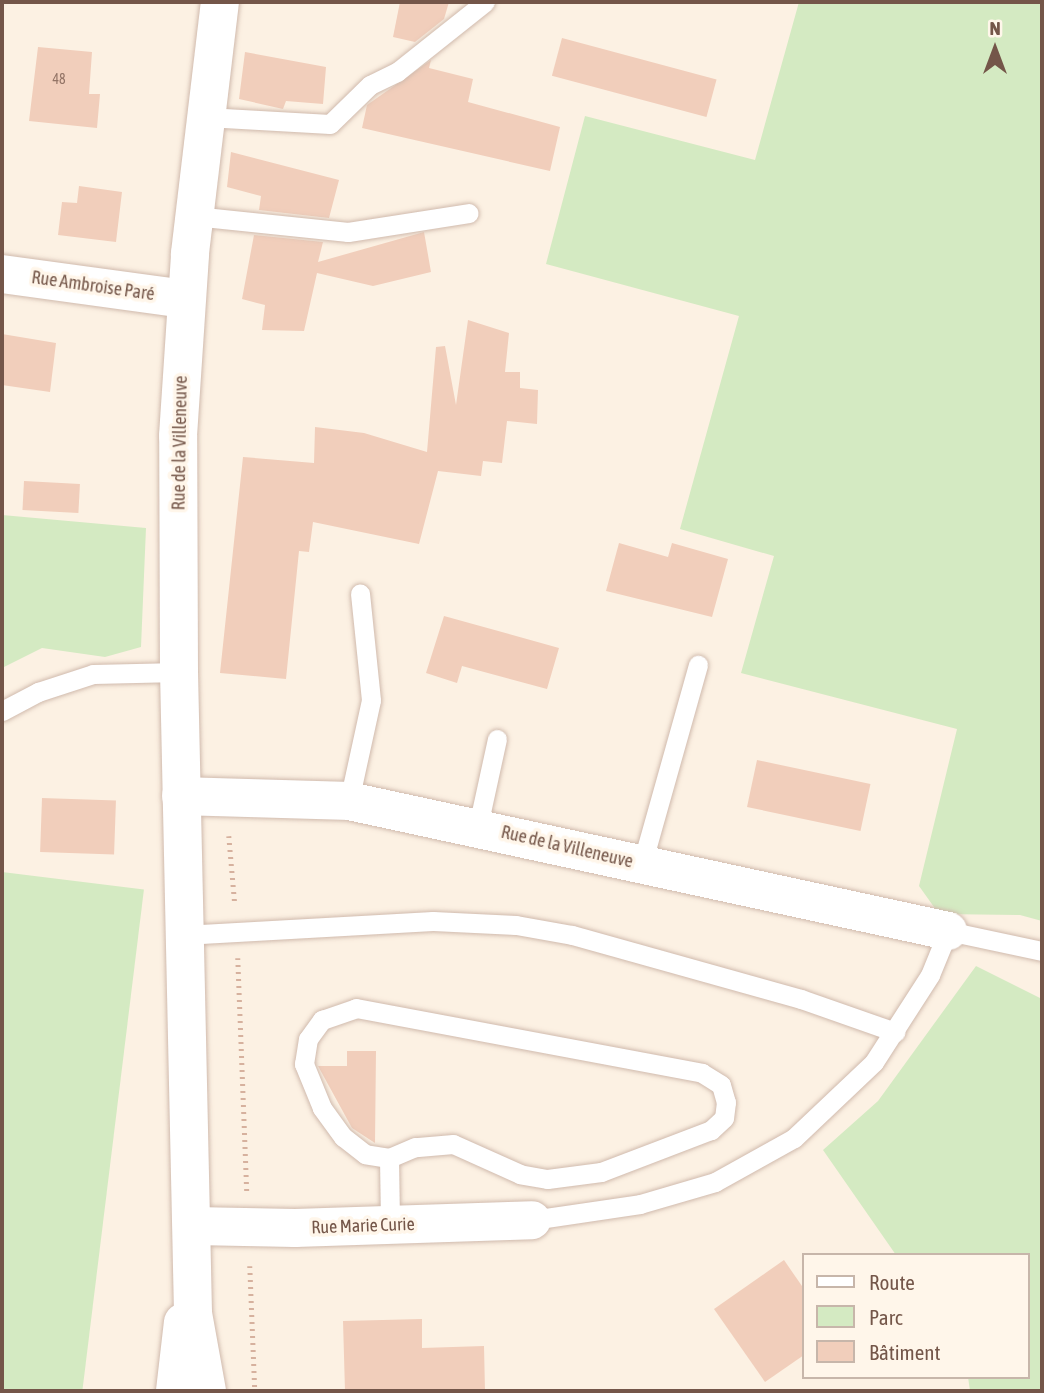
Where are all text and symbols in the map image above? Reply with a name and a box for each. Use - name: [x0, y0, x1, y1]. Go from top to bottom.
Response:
- north arrow: [960, 14, 1030, 84]
- text: N: [989, 17, 1001, 39]
- house number: 48: [52, 71, 66, 87]
- street label: Rue Ambroise Paré: [30, 267, 156, 305]
- street label: Rue de la Villeneuve: [168, 376, 192, 510]
- street label: Rue de la Villeneuve: [499, 821, 635, 873]
- street label: Rue Marie Curie: [311, 1213, 415, 1239]
- legend: [802, 1253, 1030, 1379]
- text: Route: [869, 1270, 915, 1294]
- text: Parc: [869, 1305, 903, 1329]
- text: Bâtiment: [869, 1340, 940, 1364]

